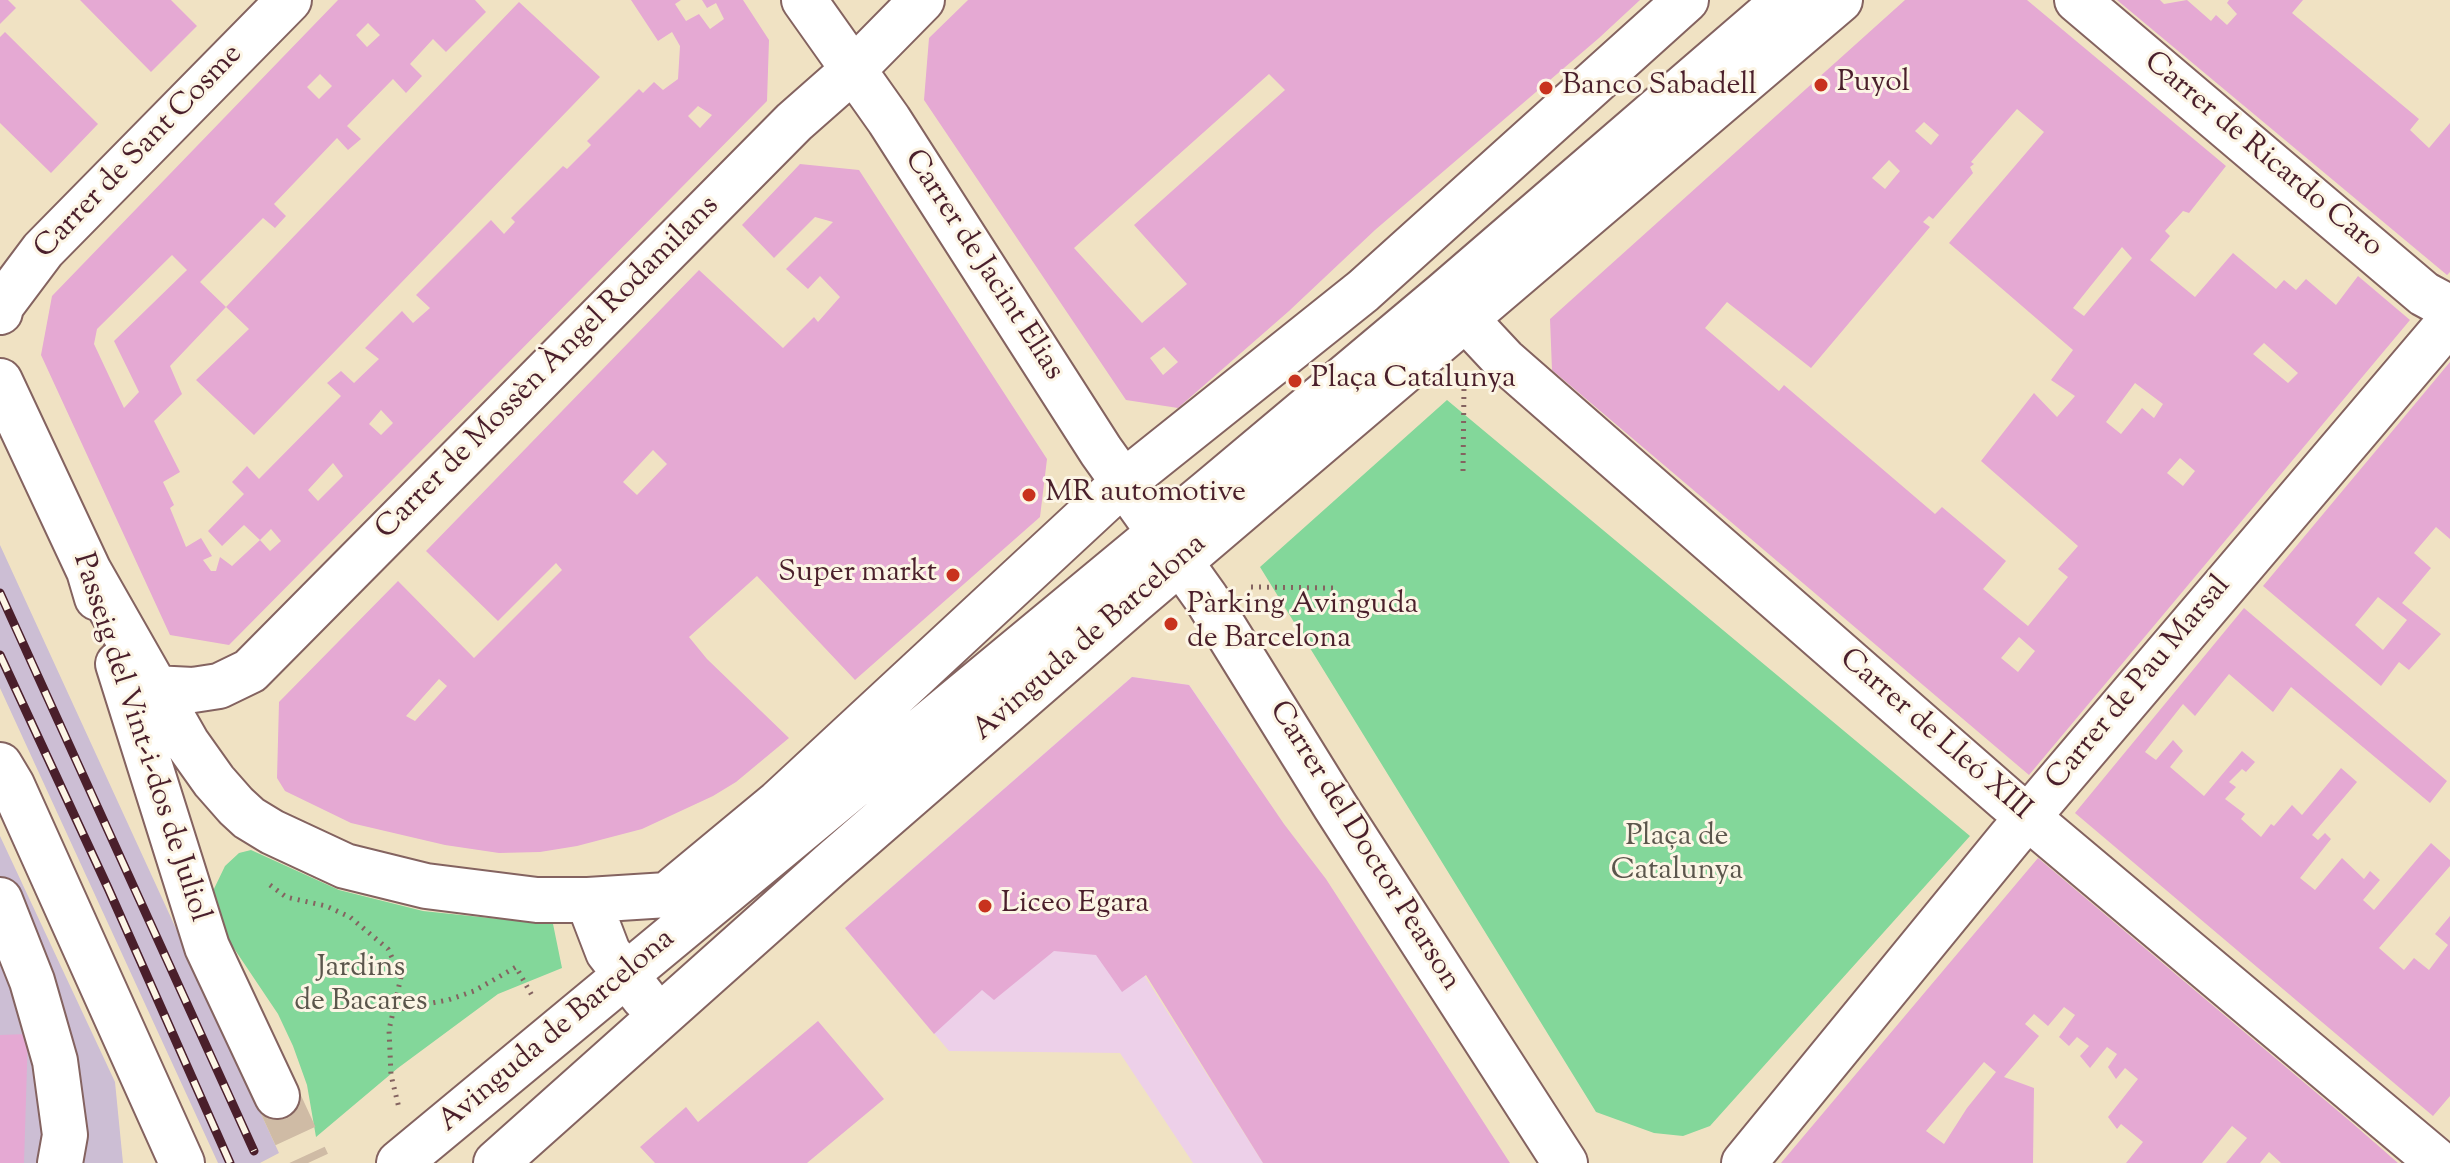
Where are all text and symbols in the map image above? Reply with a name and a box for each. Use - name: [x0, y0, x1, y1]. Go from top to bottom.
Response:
- street label: Carrer de Sant Cosme: [28, 38, 252, 268]
- street label: Carrer de Ricardo Caro: [2135, 46, 2389, 266]
- place label: Puyol: [1837, 67, 1910, 103]
- place label: Banco Sabadell: [1562, 70, 1757, 106]
- marker: Puyol: [1812, 76, 1830, 94]
- marker: Banco Sabadell: [1537, 79, 1555, 97]
- street label: Carrer de Jacint Elias: [894, 144, 1070, 388]
- street label: Carrer de Mossèn Àngel Rodamilans: [370, 190, 728, 548]
- place label: Plaça Catalunya: [1311, 363, 1516, 399]
- marker: Plaça Catalunya: [1286, 372, 1304, 390]
- place label: MR automotive: [1045, 477, 1246, 513]
- marker: MR automotive: [1020, 486, 1038, 504]
- street label: Avinguda de Barcelona: [967, 528, 1215, 750]
- street label: Passeig del Vint-i-dos de Juliol: [62, 549, 216, 927]
- place label: Super markt: [778, 557, 937, 593]
- marker: Super markt: [944, 566, 962, 584]
- street label: Carrer de Pau Marsal: [2040, 570, 2240, 798]
- place label: Pàrking Avinguda de Barcelona: [1187, 589, 1418, 660]
- marker: Pàrking Avinguda de Barcelona: [1162, 615, 1180, 633]
- street label: Carrer de Lleó XIII: [1830, 643, 2038, 829]
- street label: Carrer del Doctor Pearson: [1259, 696, 1467, 998]
- park label: Plaça de Catalunya: [1611, 821, 1743, 892]
- place label: Liceo Egara: [1001, 888, 1149, 924]
- marker: Liceo Egara: [976, 897, 994, 915]
- street label: Avinguda de Barcelona: [432, 923, 684, 1141]
- park label: Jardins de Bacares: [294, 952, 428, 1022]

